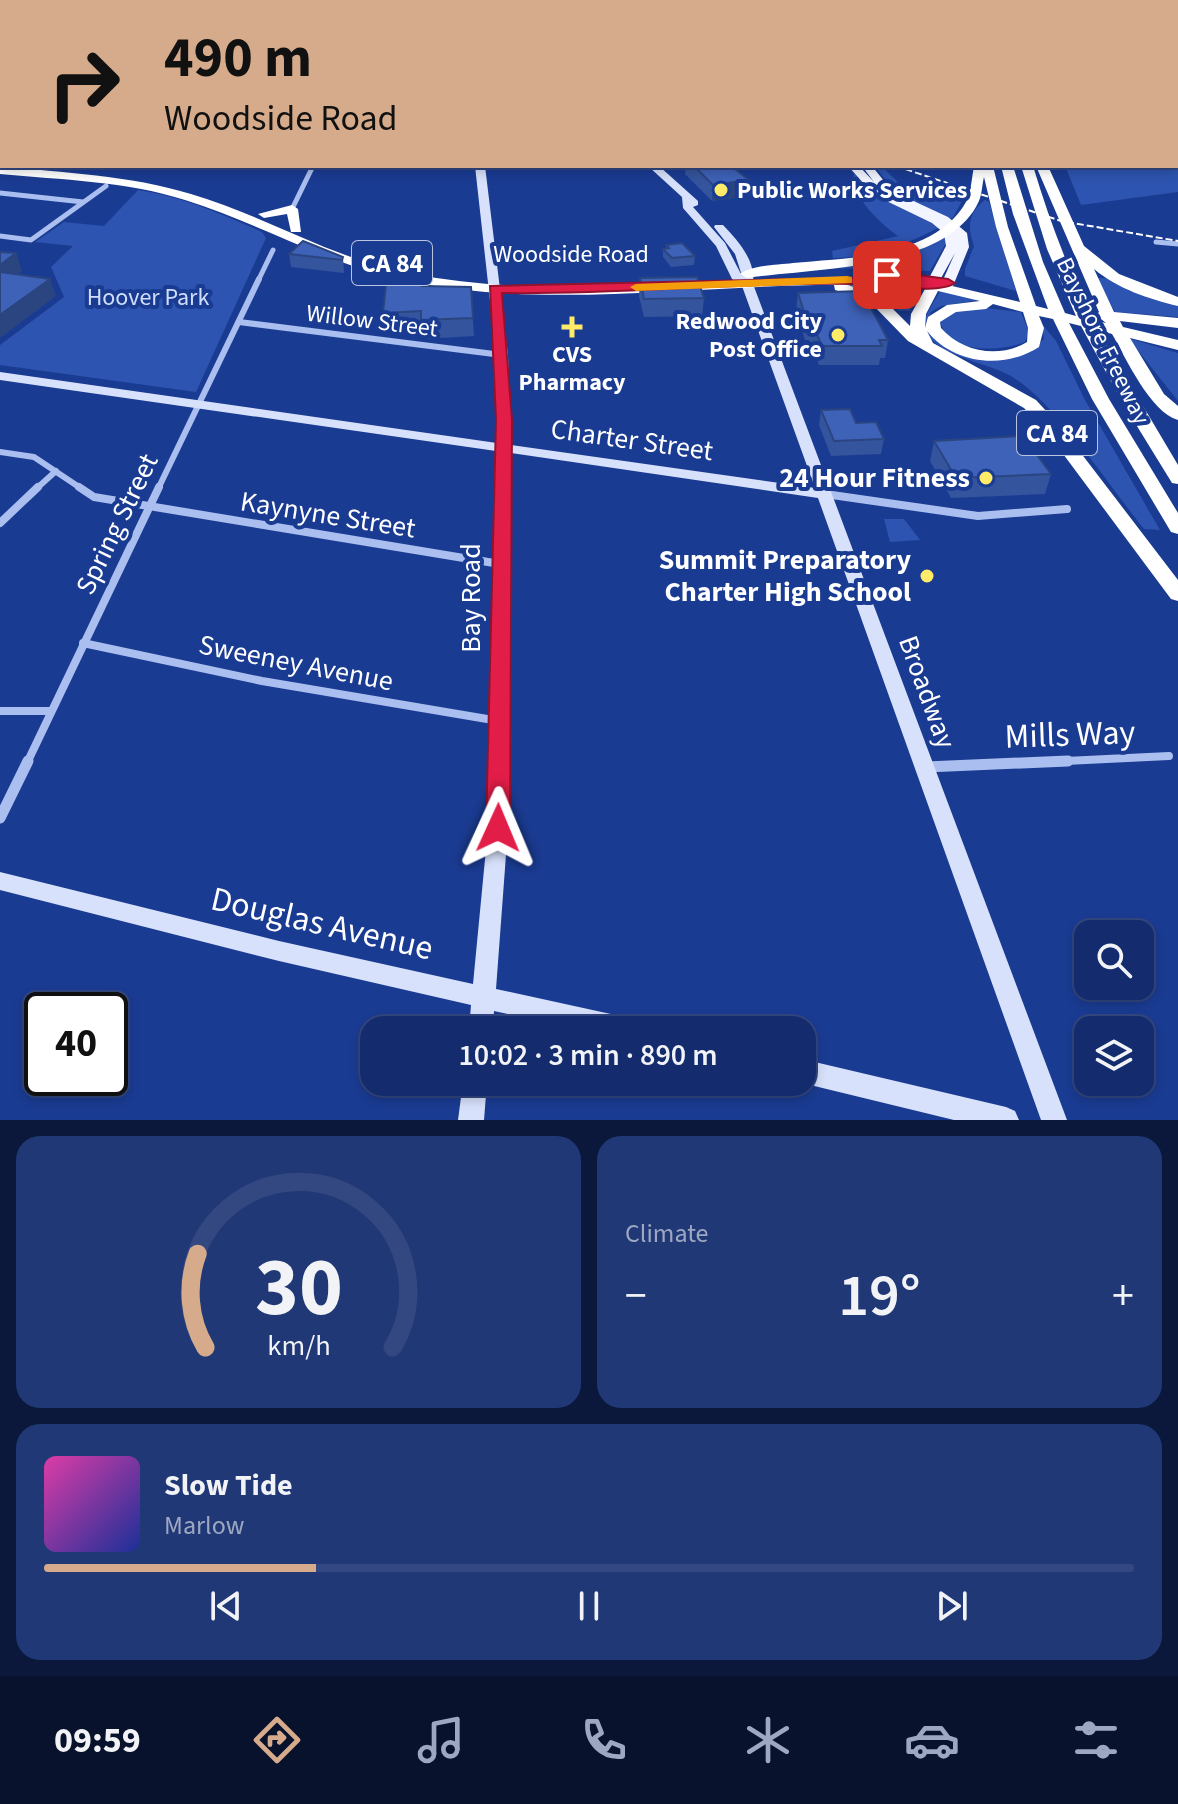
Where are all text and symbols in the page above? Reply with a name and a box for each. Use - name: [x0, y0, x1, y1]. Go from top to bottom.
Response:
- text: 490 m: [164, 19, 312, 98]
- icon: right: [32, 32, 136, 136]
- text: Woodside Road: [164, 93, 398, 144]
- place label: Public Works Services: [737, 173, 967, 208]
- marker: Public Works Services: [712, 181, 730, 199]
- street label: Woodside Road: [493, 237, 649, 272]
- road number: CA 84: [352, 241, 432, 285]
- pin: [853, 241, 921, 309]
- street label: Bayshore Freeway: [1047, 252, 1159, 430]
- icon: arrive: [865, 253, 909, 297]
- park label: Hoover Park: [87, 280, 209, 315]
- street label: Willow Street: [304, 296, 440, 346]
- place label: Redwood City Post Office: [675, 304, 822, 367]
- marker: CVS Pharmacy: [563, 318, 581, 336]
- marker: Redwood City Post Office: [829, 326, 847, 344]
- place label: CVS Pharmacy: [518, 337, 626, 400]
- street label: Charter Street: [548, 409, 716, 471]
- road number: CA 84: [1017, 411, 1097, 455]
- street label: Spring Street: [66, 446, 169, 601]
- place label: 24 Hour Fitness: [779, 458, 970, 498]
- marker: 24 Hour Fitness: [977, 469, 995, 487]
- street label: Kaynyne Street: [238, 481, 419, 549]
- place label: Summit Preparatory Charter High School: [659, 540, 911, 612]
- street label: Bay Road: [451, 543, 491, 653]
- marker: Summit Preparatory Charter High School: [918, 567, 936, 585]
- street label: Sweeney Avenue: [195, 625, 397, 701]
- street label: Broadway: [888, 630, 966, 754]
- street label: Mills Way: [1004, 708, 1136, 762]
- position arrow: [456, 786, 540, 870]
- street label: Douglas Avenue: [206, 875, 438, 973]
- map controls: [1074, 920, 1154, 1096]
- button: search: [1074, 920, 1154, 1000]
- speed limit sign: 40: [24, 992, 128, 1096]
- button: layers: [1074, 1016, 1154, 1096]
- text: 10:02 · 3 min · 890 m: [458, 1034, 718, 1077]
- text: Climate: [625, 1215, 709, 1252]
- text: 30: [255, 1229, 342, 1347]
- text: 19°: [838, 1254, 921, 1339]
- text: −: [625, 1265, 647, 1328]
- text: +: [1112, 1265, 1134, 1328]
- text: km/h: [267, 1326, 330, 1366]
- text: Slow Tide: [164, 1464, 293, 1507]
- text: Marlow: [164, 1507, 244, 1544]
- icon: previous: [204, 1584, 248, 1628]
- icon: pause: [567, 1584, 611, 1628]
- icon: next: [930, 1584, 974, 1628]
- icon: directions: [249, 1712, 305, 1768]
- icon: music: [413, 1712, 469, 1768]
- icon: phone: [576, 1712, 632, 1768]
- icon: climate: [740, 1712, 796, 1768]
- icon: car: [904, 1712, 960, 1768]
- icon: filters: [1068, 1712, 1124, 1768]
- text: 09:59: [54, 1715, 141, 1766]

